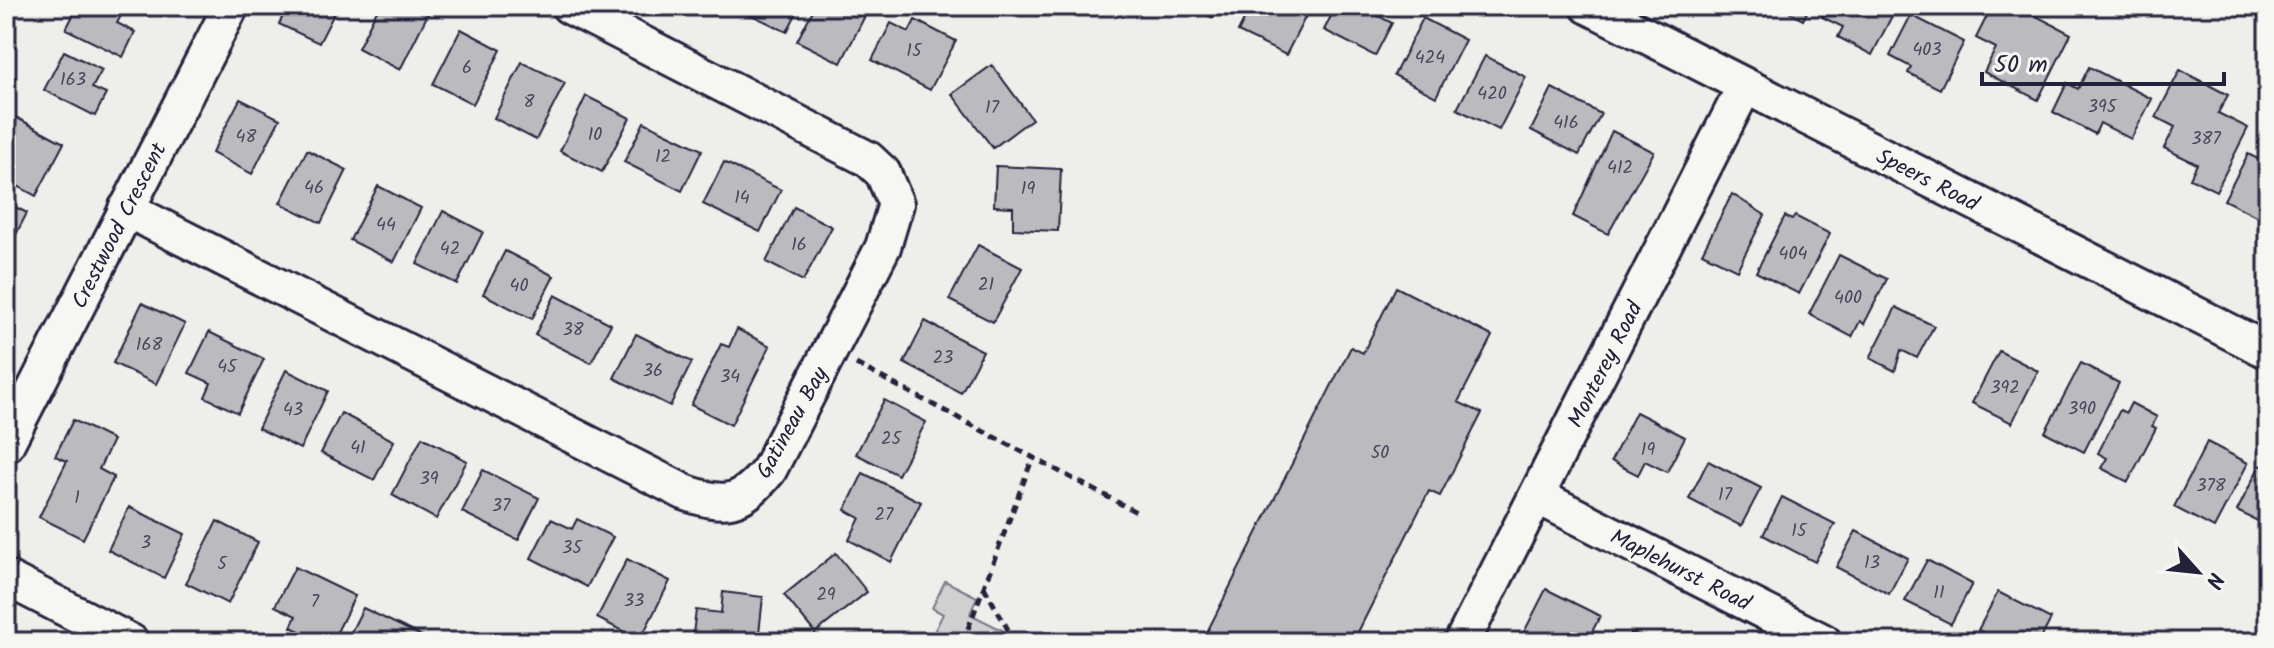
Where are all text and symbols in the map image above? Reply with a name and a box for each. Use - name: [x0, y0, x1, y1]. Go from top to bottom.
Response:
- house number: 403: [1912, 36, 1942, 65]
- scale bar: [1982, 36, 2224, 86]
- house number: 15: [906, 37, 923, 66]
- house number: 424: [1415, 44, 1445, 73]
- text: 50 m: [1994, 46, 2048, 85]
- house number: 6: [462, 54, 472, 83]
- house number: 163: [60, 66, 86, 95]
- house number: 420: [1477, 80, 1507, 109]
- house number: 8: [524, 88, 535, 117]
- house number: 395: [2088, 93, 2118, 122]
- house number: 17: [985, 94, 1000, 123]
- house number: 416: [1553, 109, 1579, 138]
- house number: 10: [588, 121, 602, 150]
- house number: 48: [236, 123, 257, 152]
- house number: 387: [2191, 125, 2221, 154]
- street label: Crestwood Crescent: [63, 136, 177, 315]
- street label: Speers Road: [1869, 140, 1985, 223]
- house number: 12: [655, 143, 671, 172]
- house number: 412: [1607, 154, 1633, 183]
- house number: 46: [304, 174, 324, 203]
- house number: 19: [1021, 175, 1035, 204]
- house number: 14: [734, 184, 750, 213]
- house number: 44: [376, 211, 396, 240]
- house number: 16: [791, 231, 807, 260]
- house number: 42: [440, 235, 460, 264]
- house number: 404: [1779, 240, 1807, 269]
- house number: 21: [978, 271, 994, 300]
- house number: 40: [510, 272, 528, 301]
- house number: 400: [1834, 284, 1862, 313]
- street label: Monterey Road: [1559, 295, 1654, 435]
- house number: 38: [562, 316, 584, 345]
- house number: 168: [136, 331, 162, 360]
- house number: 23: [933, 344, 953, 373]
- house number: 45: [217, 353, 238, 382]
- house number: 36: [643, 357, 663, 386]
- street label: Gatineau Bay: [748, 360, 839, 486]
- house number: 34: [720, 363, 740, 392]
- house number: 392: [1990, 374, 2020, 403]
- house number: 390: [2068, 395, 2096, 424]
- house number: 43: [283, 396, 303, 425]
- house number: 25: [881, 425, 902, 454]
- house number: 41: [350, 434, 366, 463]
- house number: 19: [1641, 436, 1655, 465]
- house number: 50: [1371, 439, 1389, 468]
- house number: 39: [419, 465, 439, 494]
- house number: 378: [2196, 472, 2226, 501]
- house number: 17: [1718, 481, 1733, 510]
- house number: 1: [74, 484, 80, 513]
- house number: 37: [492, 492, 511, 521]
- house number: 27: [875, 501, 894, 530]
- house number: 15: [1791, 517, 1808, 546]
- street label: Maplehurst Road: [1603, 521, 1757, 622]
- house number: 3: [141, 529, 151, 558]
- north arrow: [2158, 532, 2238, 612]
- house number: 35: [562, 534, 583, 563]
- house number: 13: [1864, 549, 1880, 578]
- house number: 5: [217, 550, 228, 579]
- text: N: [2195, 566, 2232, 594]
- house number: 11: [1933, 579, 1945, 608]
- house number: 29: [816, 581, 836, 610]
- house number: 33: [624, 587, 644, 616]
- house number: 7: [311, 588, 320, 617]

